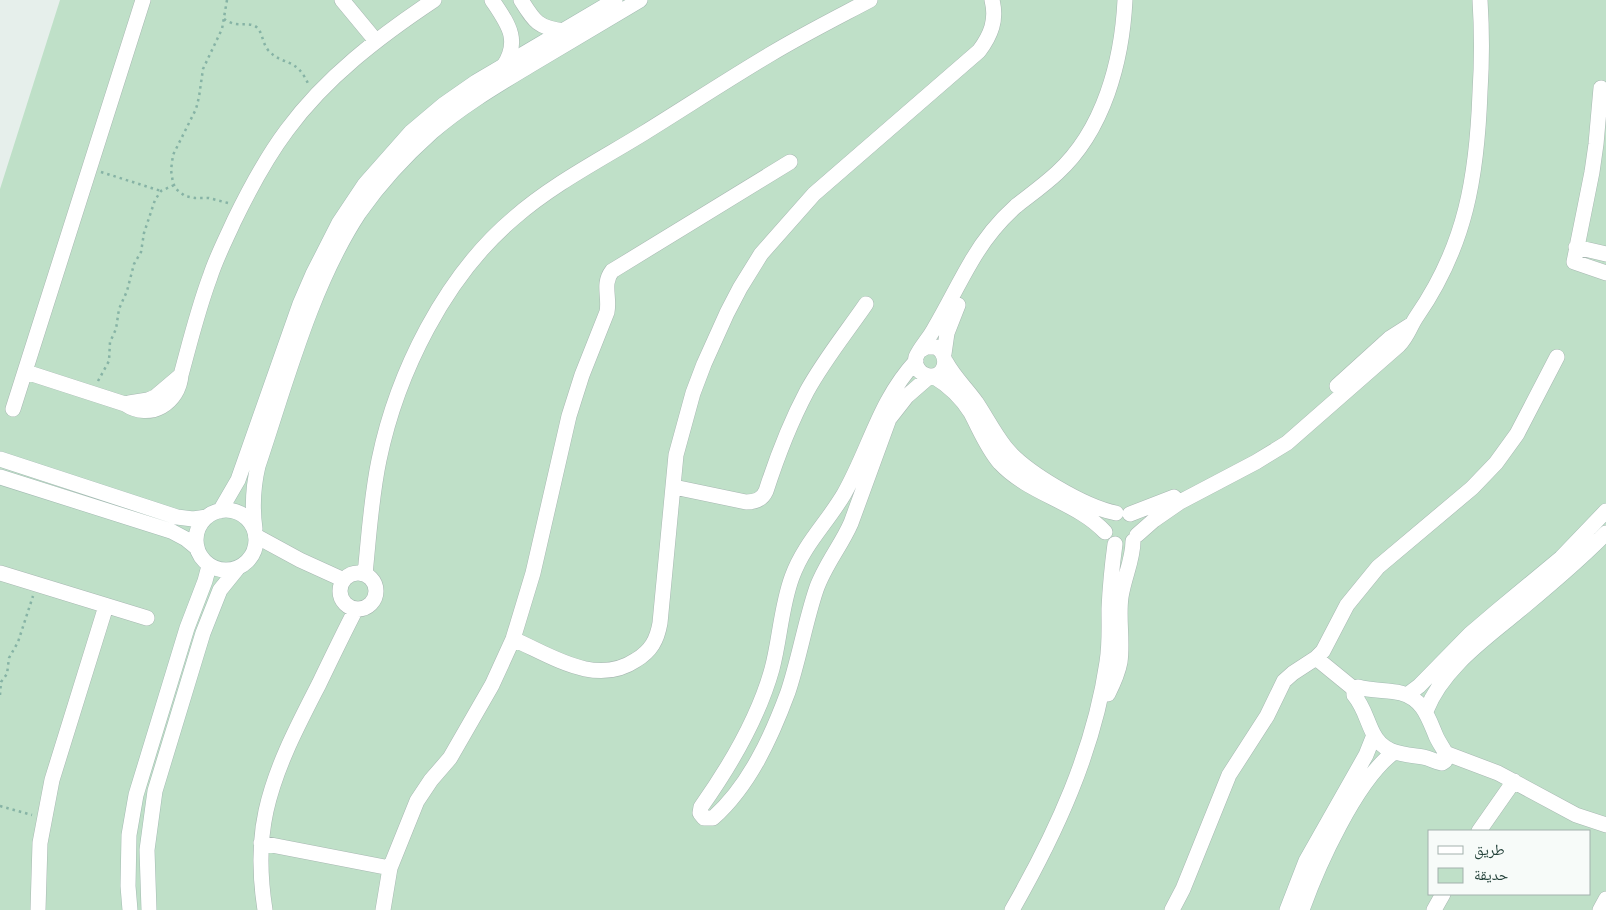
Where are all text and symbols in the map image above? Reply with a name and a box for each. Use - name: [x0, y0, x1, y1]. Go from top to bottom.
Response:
- legend: [1428, 830, 1591, 895]
- text: طريق: [1474, 840, 1505, 860]
- text: حديقة: [1474, 865, 1509, 883]

